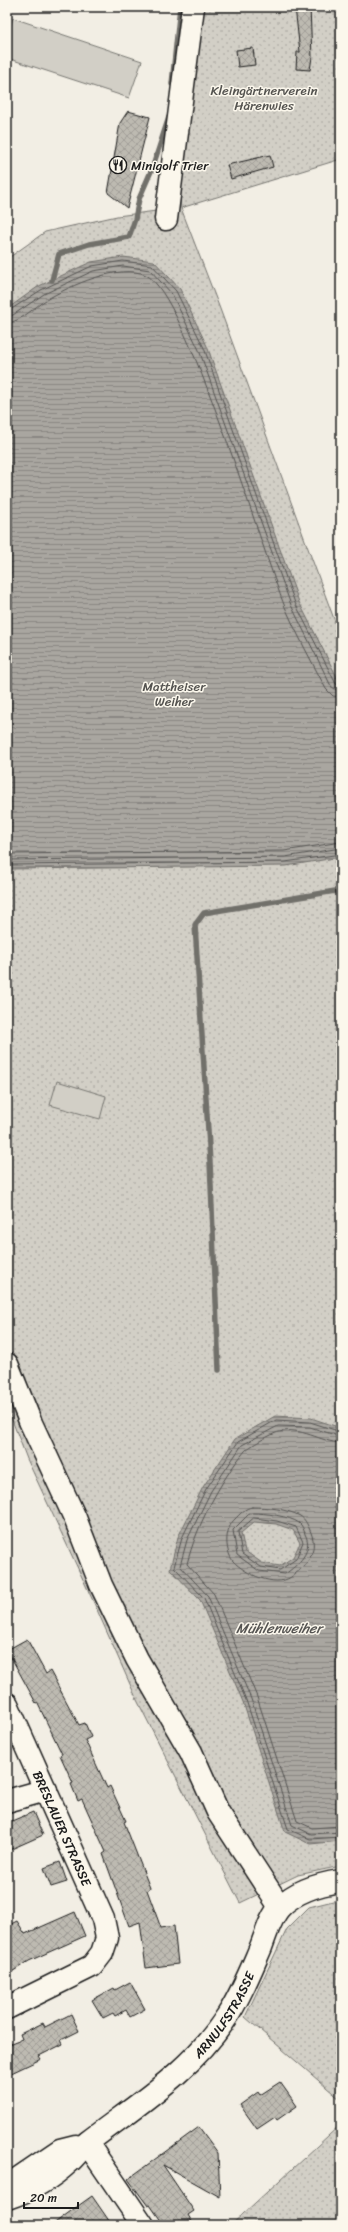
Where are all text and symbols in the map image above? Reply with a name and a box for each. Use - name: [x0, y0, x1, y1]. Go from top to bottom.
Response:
- park label: Kleingärtnerverein Härenwies: [211, 79, 317, 117]
- place label: Minigolf Trier: [131, 154, 209, 177]
- restaurant icon: Minigolf Trier: [108, 155, 128, 175]
- park label: Mattheiser Weiher: [143, 675, 206, 713]
- water label: Mühlenweiher: [236, 1616, 324, 1641]
- street label: BRESLAUER STRASSE: [27, 1767, 99, 1890]
- street label: ARNULFSTRASSE: [187, 1967, 261, 2064]
- scale bar: [24, 2184, 78, 2210]
- text: 20 m: [30, 2187, 57, 2209]

